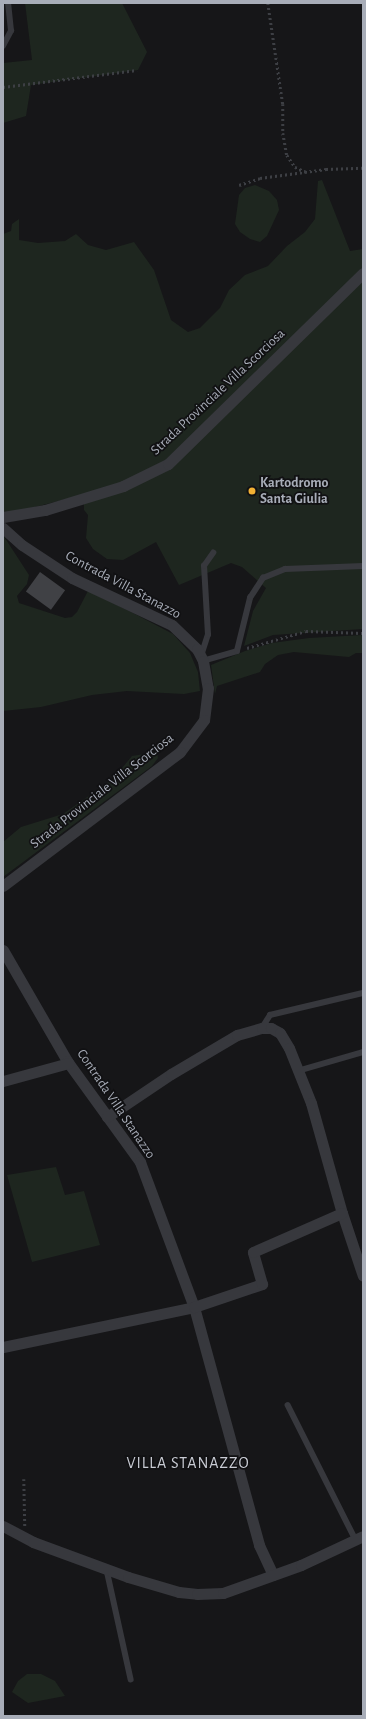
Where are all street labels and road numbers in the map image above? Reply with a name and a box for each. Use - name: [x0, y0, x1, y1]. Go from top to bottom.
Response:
- street label: Strada Provinciale Villa Scorciosa: [147, 325, 289, 459]
- street label: Contrada Villa Stanazzo: [62, 547, 184, 623]
- street label: Strada Provinciale Villa Scorciosa: [27, 730, 177, 852]
- street label: Contrada Villa Stanazzo: [73, 1046, 159, 1162]

